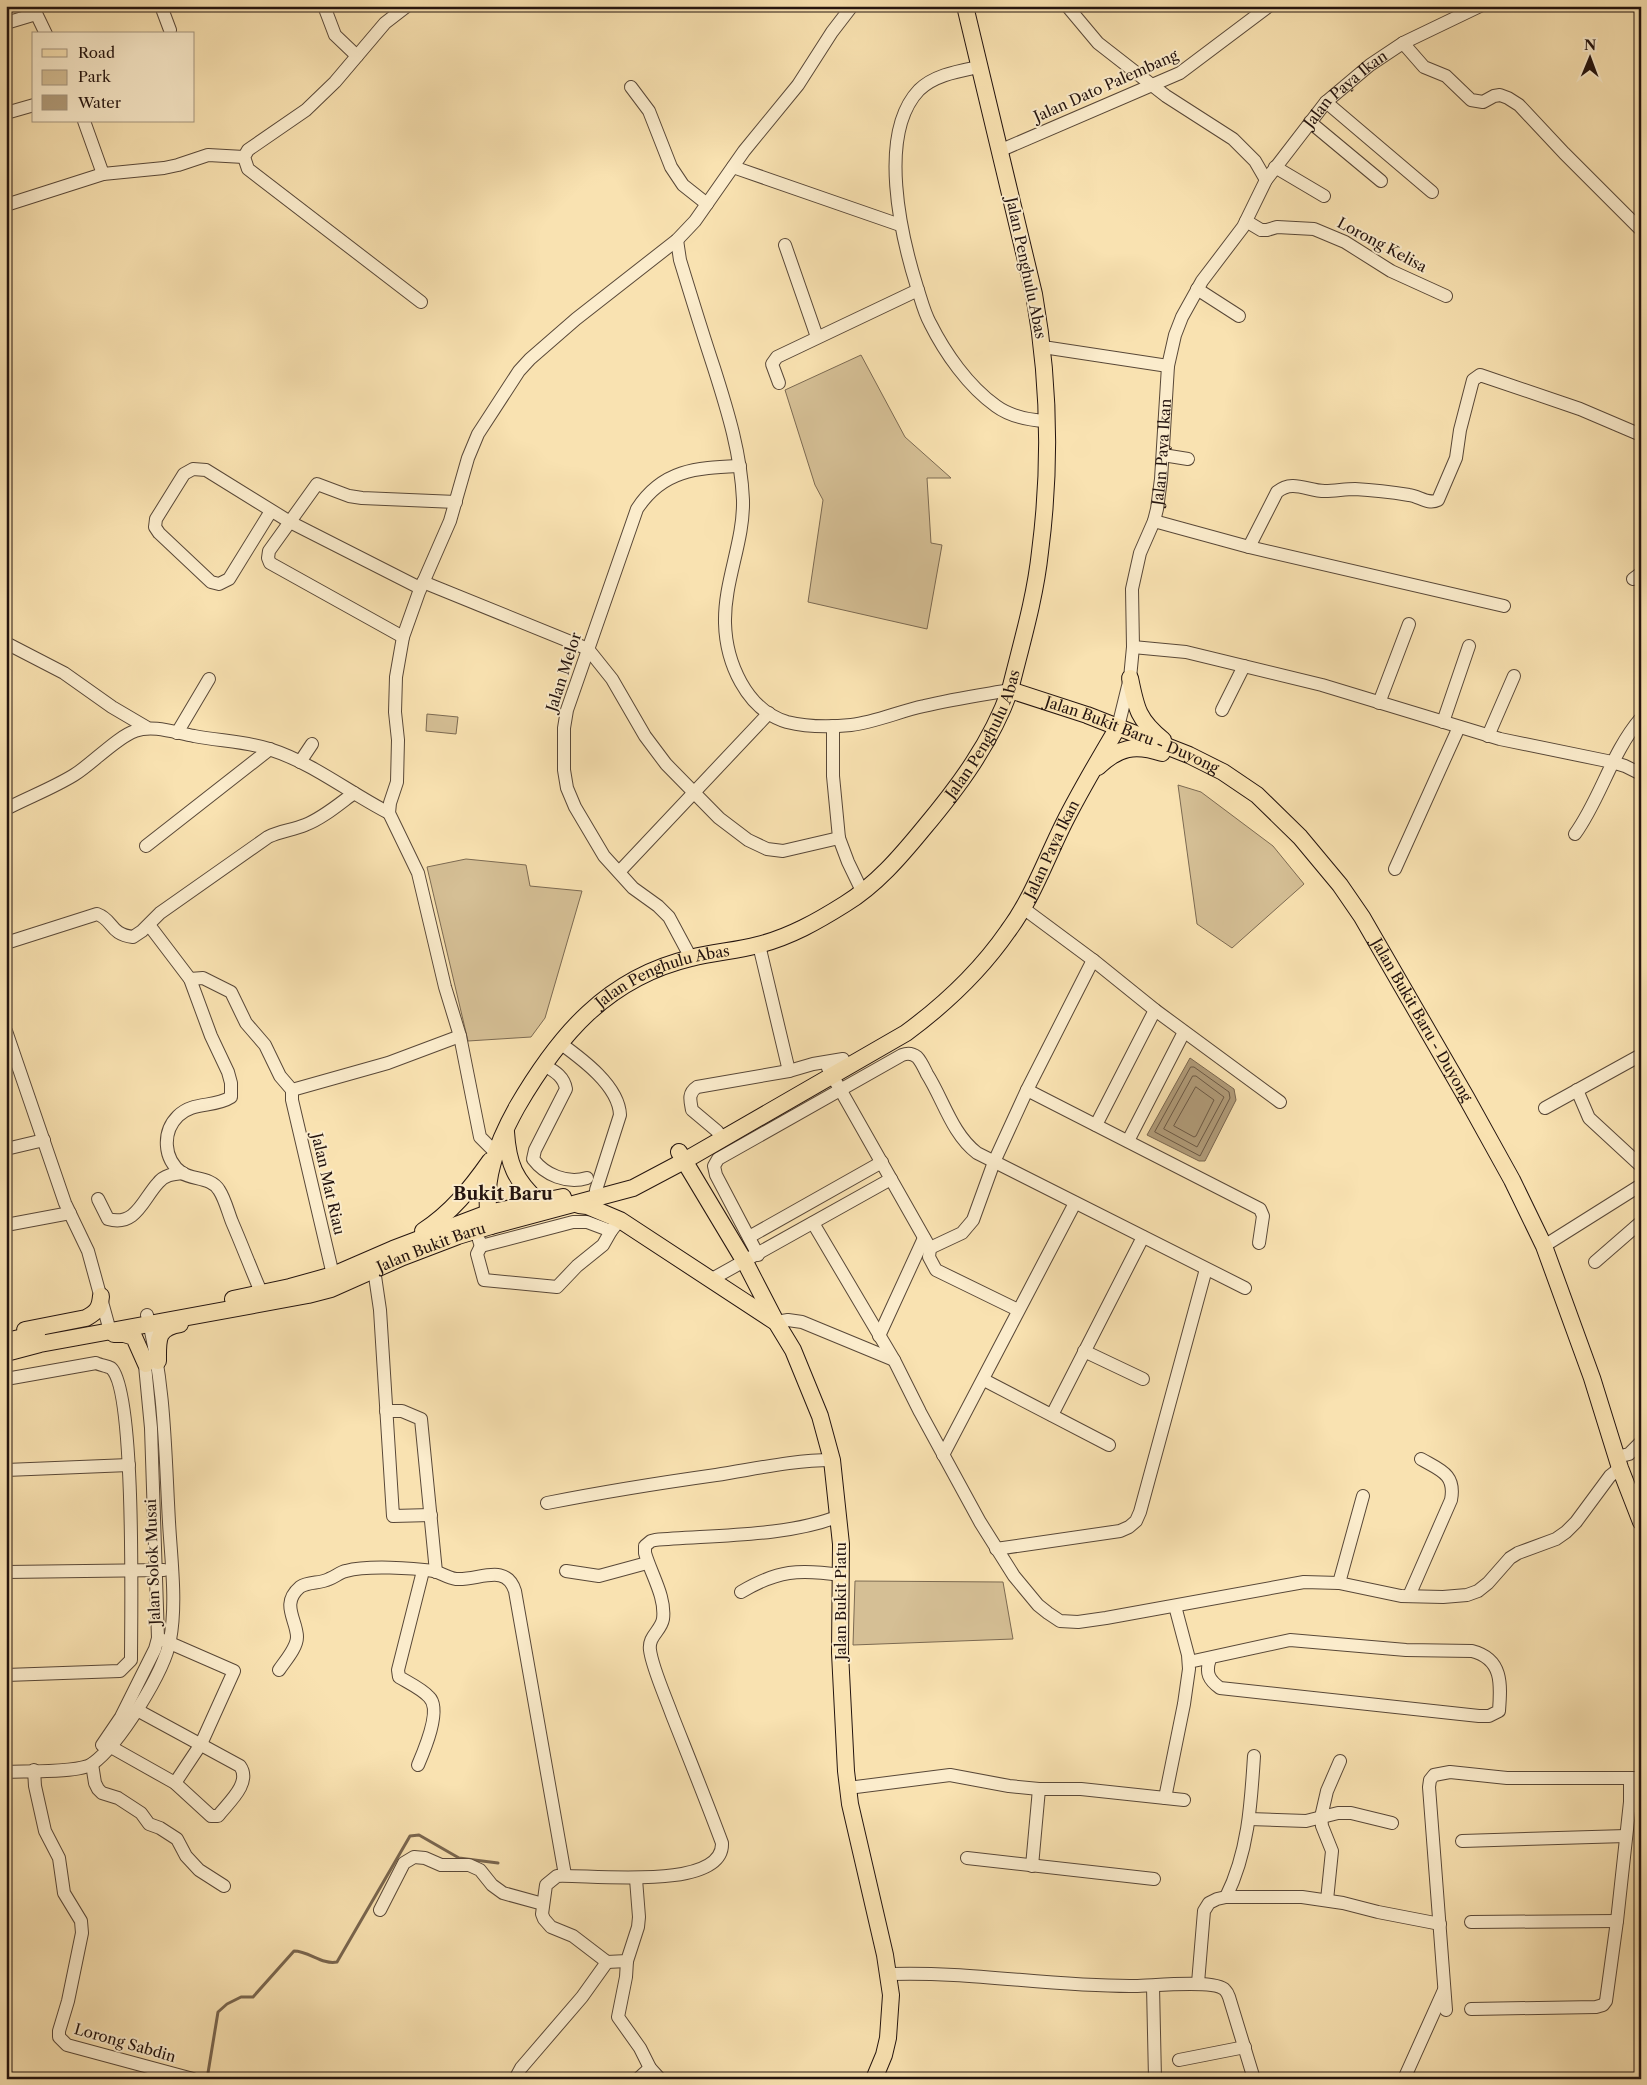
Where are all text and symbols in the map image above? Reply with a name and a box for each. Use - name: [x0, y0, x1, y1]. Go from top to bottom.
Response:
- legend: [32, 32, 195, 122]
- north arrow: [1564, 32, 1614, 82]
- text: N: [1584, 36, 1596, 54]
- text: Road: [78, 43, 115, 62]
- street label: Jalan Dato Palembang: [1029, 45, 1181, 127]
- street label: Jalan Paya Ikan: [1298, 46, 1391, 133]
- text: Park: [78, 67, 112, 86]
- text: Water: [77, 93, 122, 112]
- street label: Jalan Penghulu Abas: [1002, 193, 1051, 340]
- street label: Lorong Kelisa: [1334, 213, 1430, 276]
- street label: Jalan Paya Ikan: [1147, 397, 1175, 509]
- street label: Jalan Melor: [541, 629, 585, 716]
- street label: Jalan Penghulu Abas: [940, 668, 1024, 804]
- street label: Jalan Bukit Baru - Duyong: [1041, 691, 1222, 778]
- street label: Jalan Paya Ikan: [1019, 796, 1083, 904]
- street label: Jalan Bukit Baru - Duyong: [1366, 933, 1477, 1105]
- street label: Jalan Penghulu Abas: [590, 941, 731, 1013]
- street label: Jalan Mat Riau: [307, 1129, 349, 1237]
- district label: Bukit Baru: [453, 1183, 553, 1205]
- street label: Jalan Bukit Baru: [372, 1218, 488, 1277]
- street label: Jalan Solok Musai: [141, 1498, 164, 1627]
- street label: Jalan Bukit Piatu: [831, 1542, 850, 1662]
- street label: Lorong Sabdin: [72, 2019, 179, 2066]

